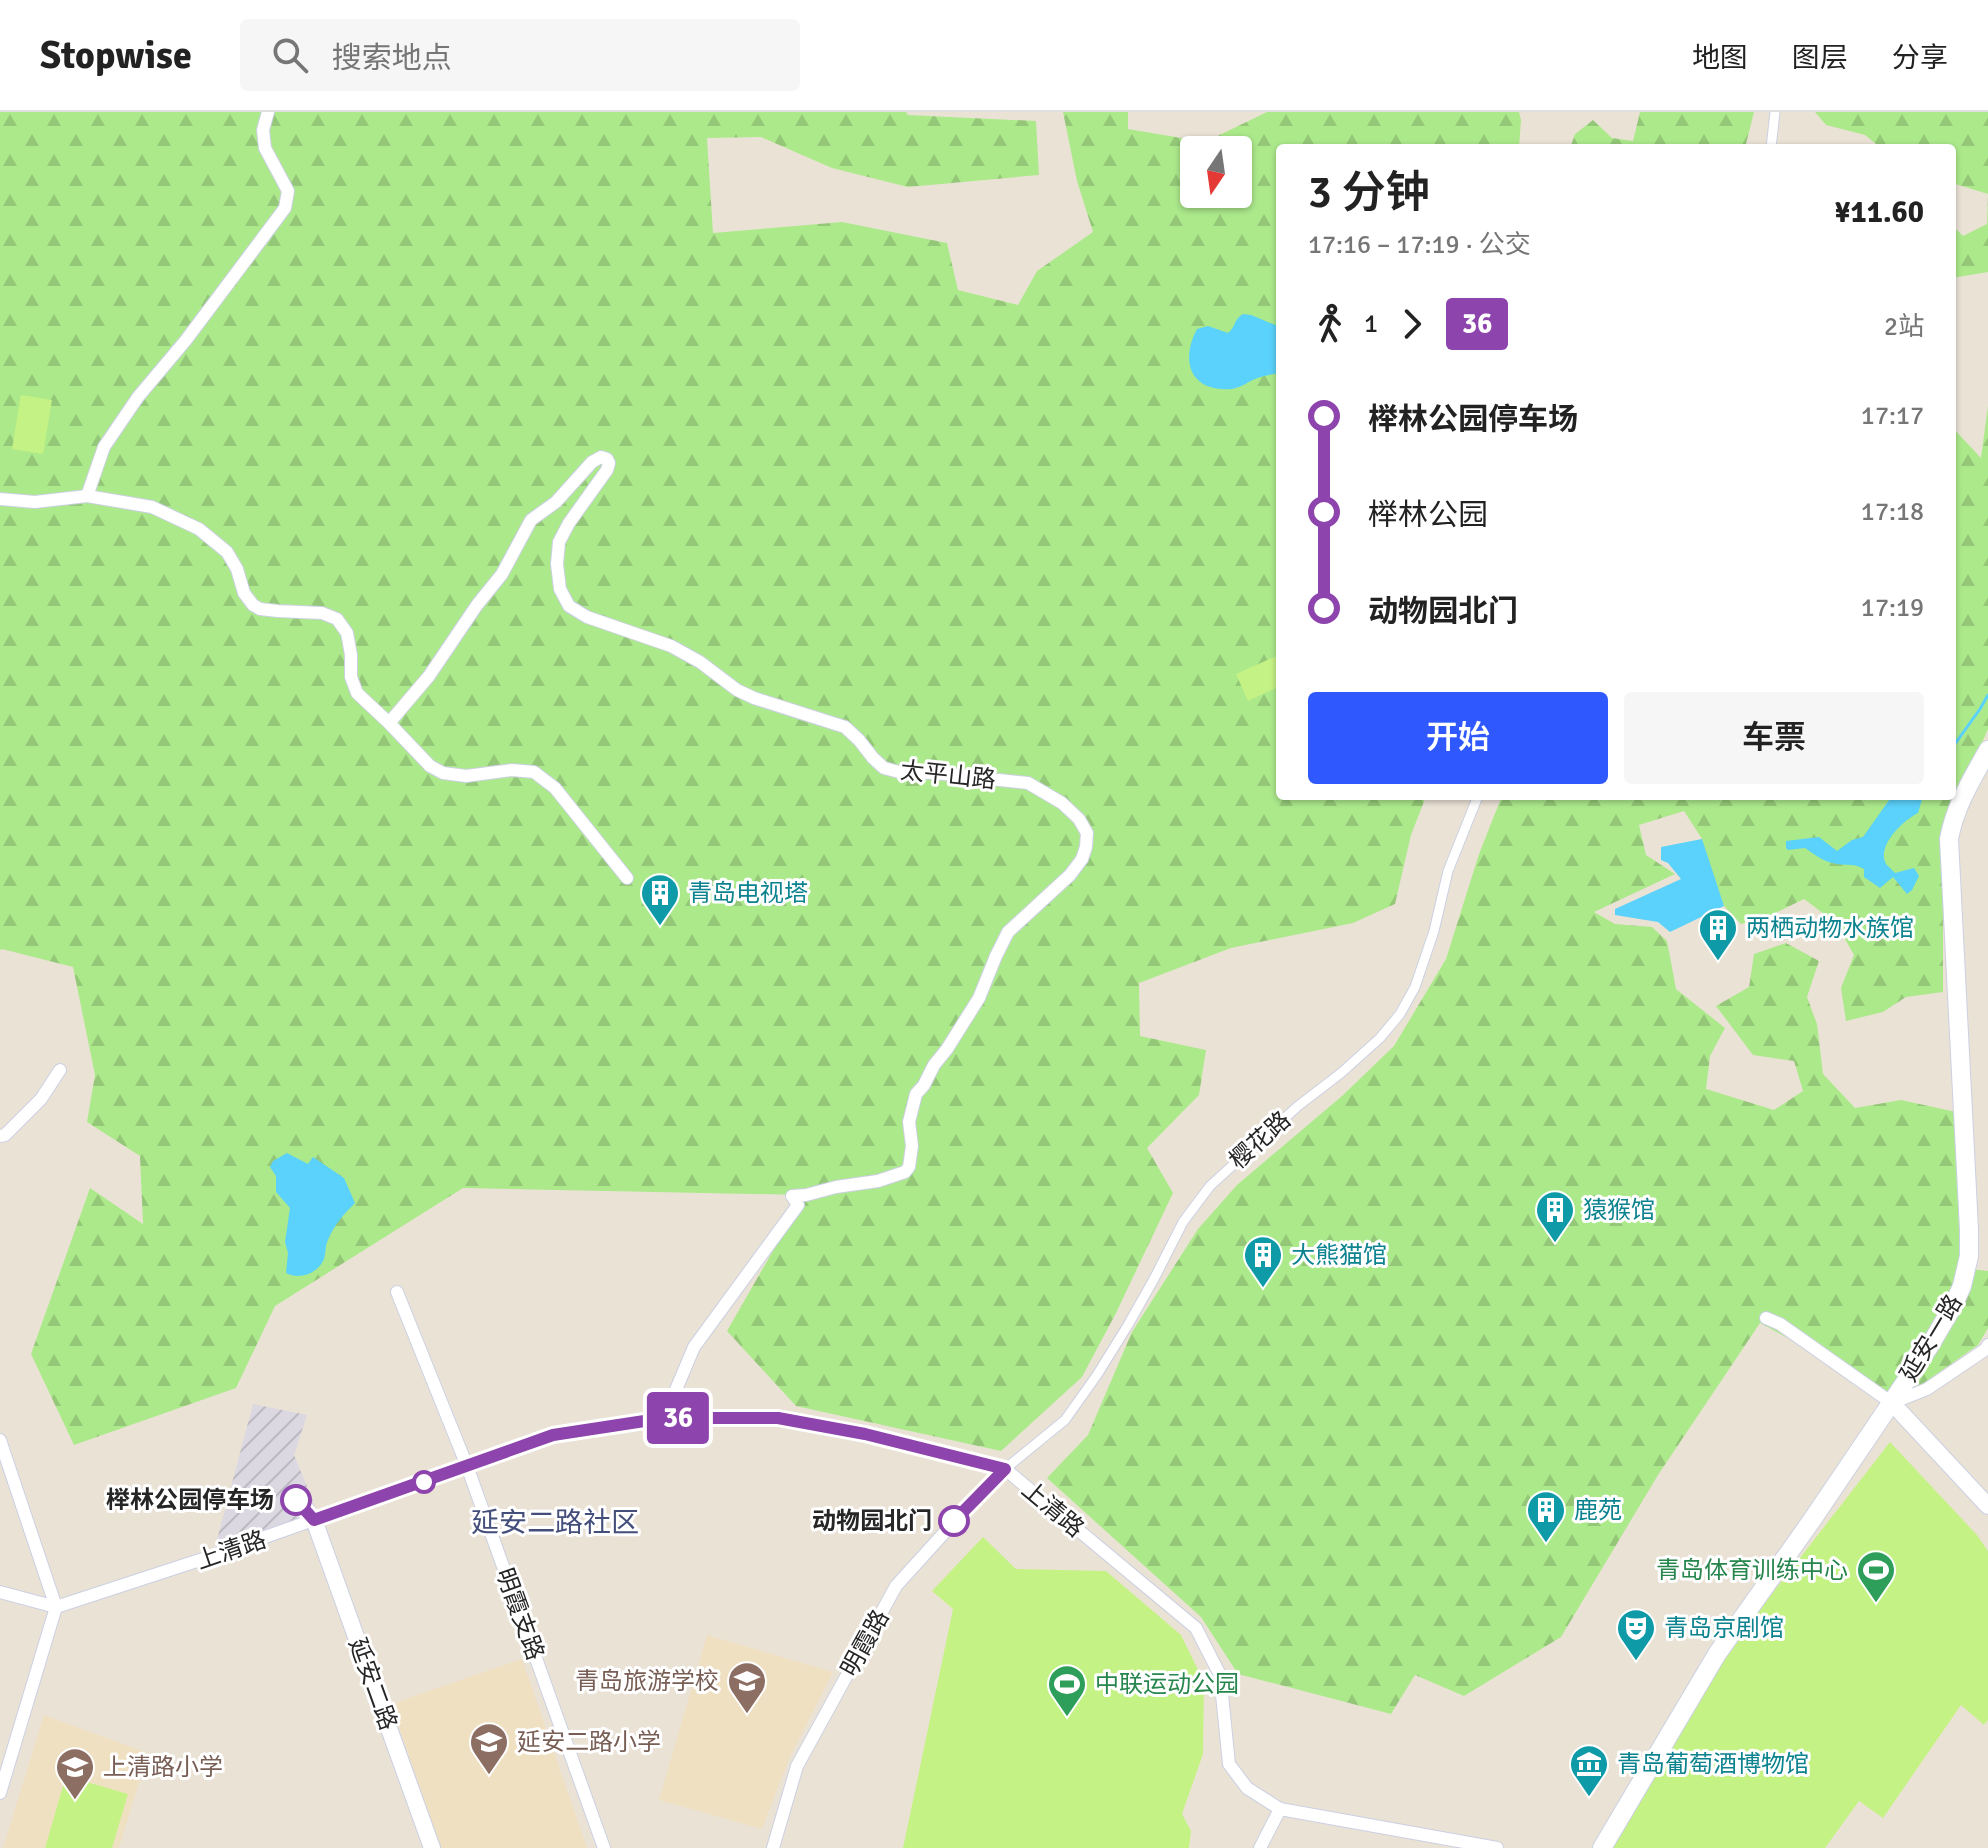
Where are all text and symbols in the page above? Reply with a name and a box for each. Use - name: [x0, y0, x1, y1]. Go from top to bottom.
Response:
- search box: [240, 19, 800, 91]
- text: Stopwise: [40, 32, 192, 79]
- icon: search: [268, 33, 312, 77]
- text: 搜索地点: [332, 40, 452, 77]
- text: 地图: [1692, 41, 1748, 75]
- text: 图层: [1792, 41, 1848, 75]
- text: 分享: [1892, 41, 1948, 75]
- north arrow: [1180, 136, 1252, 208]
- map controls: [1180, 136, 1252, 208]
- text: 3 分钟: [1308, 166, 1429, 220]
- text: ¥11.60: [1834, 194, 1924, 231]
- text: 17:16 – 17:19 · 公交: [1308, 229, 1531, 261]
- icon: walk: [1308, 302, 1352, 346]
- icon: forward: [1390, 302, 1434, 346]
- text: 36: [1462, 307, 1492, 341]
- text: 1: [1364, 308, 1378, 340]
- text: 2站: [1884, 311, 1924, 343]
- text: 17:17: [1861, 400, 1924, 432]
- text: 榉林公园停车场: [1368, 401, 1578, 438]
- text: 17:18: [1861, 496, 1924, 528]
- text: 榉林公园: [1368, 497, 1488, 534]
- text: 17:19: [1861, 592, 1924, 624]
- text: 动物园北门: [1368, 593, 1518, 630]
- button: 开始: [1308, 692, 1608, 784]
- button: 车票: [1624, 692, 1924, 784]
- street label: 太平山路: [899, 755, 997, 795]
- building icon: 青岛电视塔: [639, 872, 681, 927]
- place label: 青岛电视塔: [688, 878, 808, 908]
- building icon: 两栖动物水族馆: [1697, 907, 1739, 962]
- place label: 两栖动物水族馆: [1746, 913, 1914, 943]
- street label: 樱花路: [1223, 1105, 1297, 1175]
- building icon: 猿猴馆: [1534, 1189, 1576, 1244]
- place label: 猿猴馆: [1583, 1195, 1655, 1225]
- building icon: 大熊猫馆: [1242, 1234, 1284, 1289]
- place label: 大熊猫馆: [1291, 1240, 1387, 1270]
- street label: 延安一路: [1893, 1289, 1969, 1387]
- line badge: 36: [642, 1392, 714, 1444]
- text: 36: [663, 1401, 693, 1435]
- unlabelled marker: [413, 1471, 435, 1493]
- street label: 上清路: [1016, 1474, 1090, 1544]
- place label: 榉林公园停车场: [106, 1485, 274, 1515]
- marker: 榉林公园停车场: [281, 1485, 311, 1515]
- building icon: 鹿苑: [1525, 1489, 1567, 1544]
- place label: 鹿苑: [1574, 1495, 1622, 1525]
- district label: 延安二路社区: [471, 1506, 639, 1540]
- place label: 动物园北门: [812, 1506, 932, 1536]
- marker: 动物园北门: [939, 1506, 969, 1536]
- street label: 上清路: [192, 1524, 270, 1576]
- sports icon: 青岛体育训练中心: [1855, 1549, 1897, 1604]
- place label: 青岛体育训练中心: [1656, 1555, 1848, 1585]
- street label: 明霞支路: [489, 1564, 551, 1664]
- street label: 明霞路: [834, 1604, 896, 1682]
- theatre icon: 青岛京剧馆: [1615, 1607, 1657, 1662]
- place label: 青岛京剧馆: [1664, 1613, 1784, 1643]
- street label: 延安二路: [342, 1634, 404, 1734]
- school or university icon: 青岛旅游学校: [726, 1660, 768, 1715]
- sports icon: 中联运动公园: [1046, 1663, 1088, 1718]
- place label: 青岛旅游学校: [575, 1666, 719, 1696]
- place label: 中联运动公园: [1095, 1669, 1239, 1699]
- school or university icon: 延安二路小学: [468, 1721, 510, 1776]
- place label: 延安二路小学: [517, 1727, 661, 1757]
- museum icon: 青岛葡萄酒博物馆: [1568, 1743, 1610, 1798]
- school or university icon: 上清路小学: [54, 1746, 96, 1801]
- place label: 青岛葡萄酒博物馆: [1617, 1749, 1809, 1779]
- place label: 上清路小学: [103, 1752, 223, 1782]

